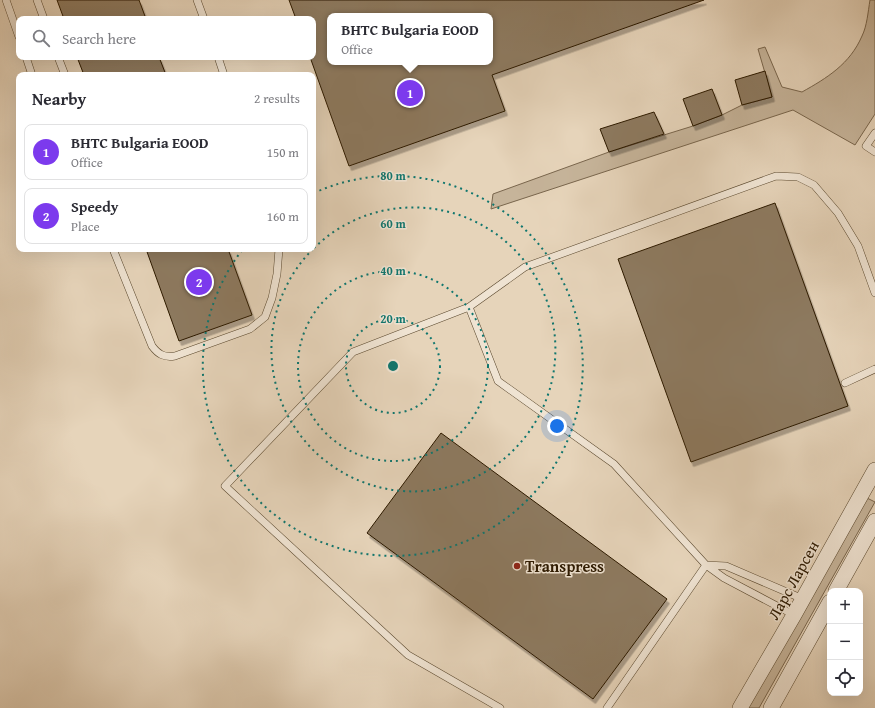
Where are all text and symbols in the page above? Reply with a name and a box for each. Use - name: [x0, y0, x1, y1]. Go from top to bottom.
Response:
- popup: [327, 13, 493, 65]
- search box: [16, 16, 316, 60]
- text: BHTC Bulgaria EOOD: [341, 19, 479, 40]
- icon: search: [30, 27, 52, 49]
- text: Search here: [62, 28, 136, 49]
- text: Office: [341, 40, 373, 59]
- pin: 1: [397, 78, 423, 108]
- text: Nearby: [32, 86, 86, 111]
- text: 2 results: [254, 89, 300, 108]
- text: BHTC Bulgaria EOOD: [71, 132, 209, 153]
- text: 1: [43, 143, 49, 162]
- text: 150 m: [267, 143, 299, 162]
- text: Office: [71, 153, 103, 172]
- text: 80 m: [380, 167, 406, 184]
- text: Speedy: [71, 196, 118, 217]
- text: 2: [43, 207, 49, 226]
- text: 160 m: [267, 207, 299, 226]
- text: 60 m: [380, 215, 406, 232]
- text: Place: [71, 217, 100, 236]
- text: 40 m: [380, 262, 406, 279]
- pin: 2: [186, 267, 212, 297]
- text: 20 m: [380, 310, 406, 327]
- centre of rings: [386, 359, 400, 373]
- your location: [547, 416, 567, 436]
- street label: Ларс Ларсен: [761, 536, 825, 624]
- place label: Transpress: [525, 554, 604, 578]
- marker: Transpress: [512, 561, 522, 571]
- map controls: [827, 588, 863, 696]
- button: +: [827, 588, 863, 624]
- button: −: [827, 624, 863, 660]
- button: locate: [827, 660, 863, 696]

